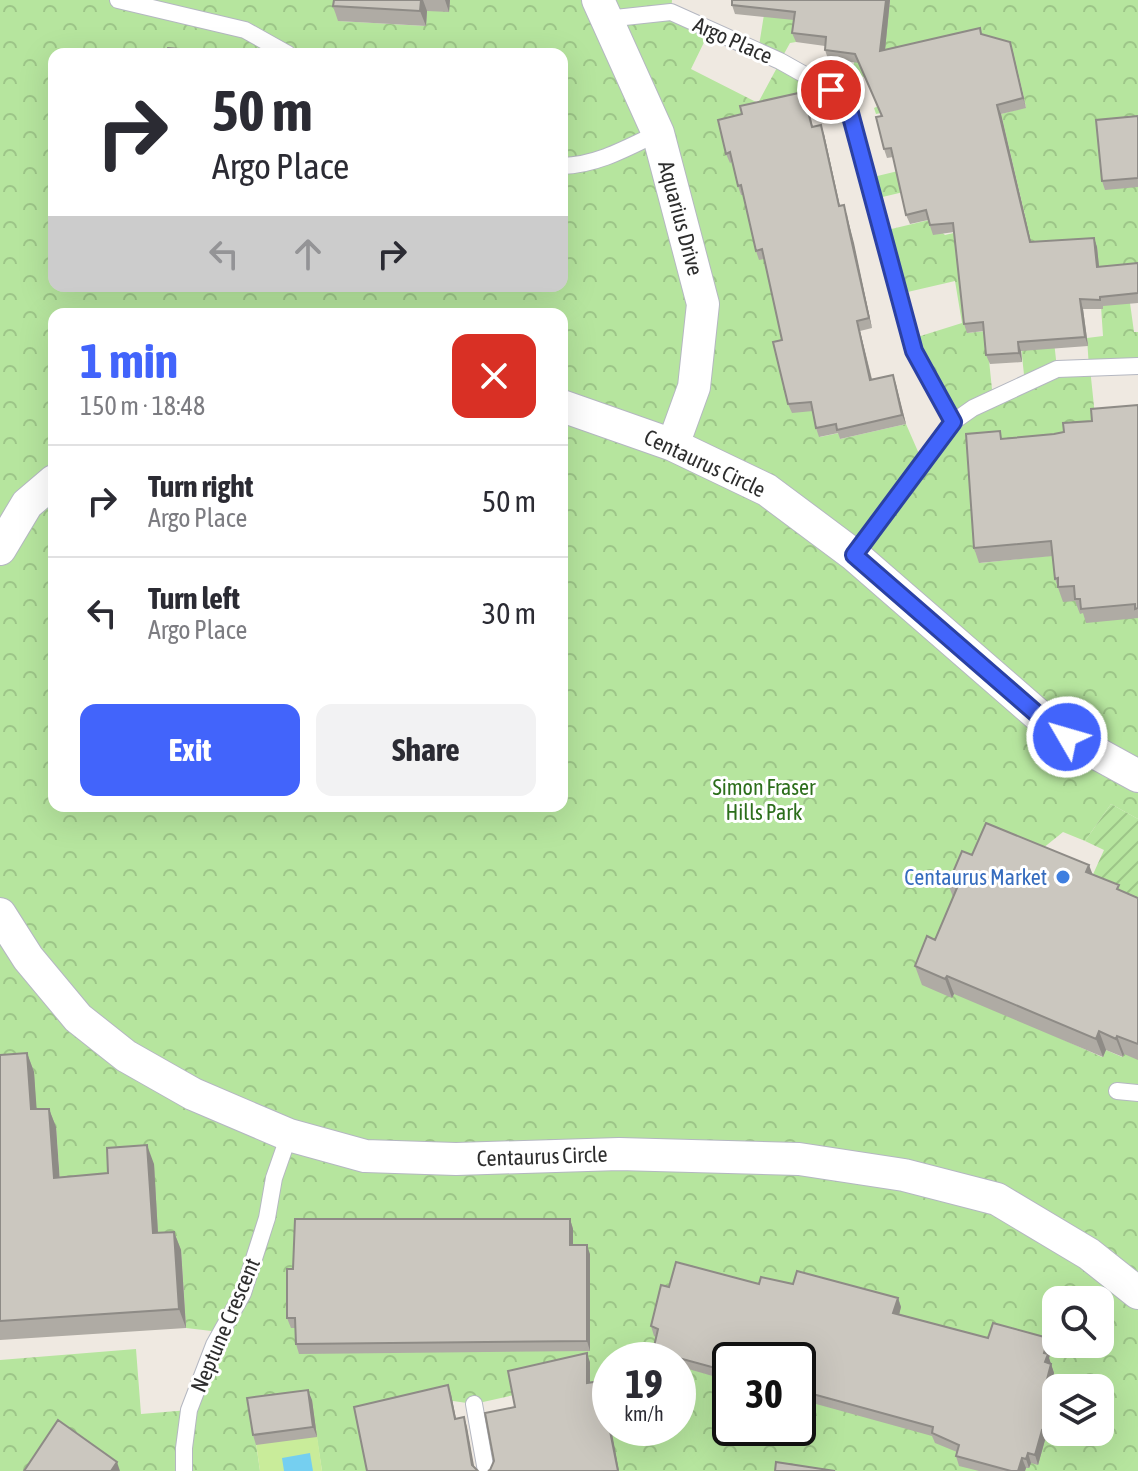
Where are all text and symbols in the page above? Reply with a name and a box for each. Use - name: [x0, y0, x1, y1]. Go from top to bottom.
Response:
- street label: Argo Place: [689, 11, 777, 69]
- pin: [797, 56, 865, 124]
- icon: arrive: [809, 68, 853, 112]
- text: 50 m: [212, 79, 313, 143]
- icon: right: [80, 80, 184, 184]
- text: Argo Place: [212, 145, 349, 187]
- street label: Aquarius Drive: [653, 158, 709, 278]
- icon: left: [202, 232, 246, 276]
- icon: ahead: [286, 232, 330, 276]
- icon: right: [370, 232, 414, 276]
- text: 1 min: [80, 333, 178, 388]
- button: close: [452, 334, 536, 418]
- text: 150 m · 18:48: [80, 391, 205, 421]
- street label: Centaurus Circle: [640, 424, 770, 502]
- text: Turn right: [148, 469, 254, 503]
- icon: right: [80, 479, 124, 523]
- text: 50 m: [482, 484, 536, 518]
- text: Argo Place: [148, 503, 247, 533]
- text: Turn left: [148, 581, 240, 615]
- icon: left: [80, 591, 124, 635]
- text: 30 m: [482, 596, 536, 630]
- text: Argo Place: [148, 615, 247, 645]
- position arrow: [1025, 695, 1109, 779]
- button: Exit: [80, 704, 300, 796]
- button: Share: [316, 704, 536, 796]
- park label: Simon Fraser Hills Park: [712, 774, 816, 825]
- place label: Centaurus Market: [904, 864, 1047, 890]
- marker: Centaurus Market: [1054, 868, 1072, 886]
- street label: Centaurus Circle: [476, 1141, 608, 1171]
- street label: Neptune Crescent: [185, 1254, 265, 1396]
- map controls: [1042, 1286, 1114, 1446]
- button: search: [1042, 1286, 1114, 1358]
- speed limit sign: 30: [712, 1342, 816, 1446]
- text: 19: [625, 1361, 663, 1406]
- button: layers: [1042, 1374, 1114, 1446]
- text: km/h: [624, 1402, 664, 1425]

